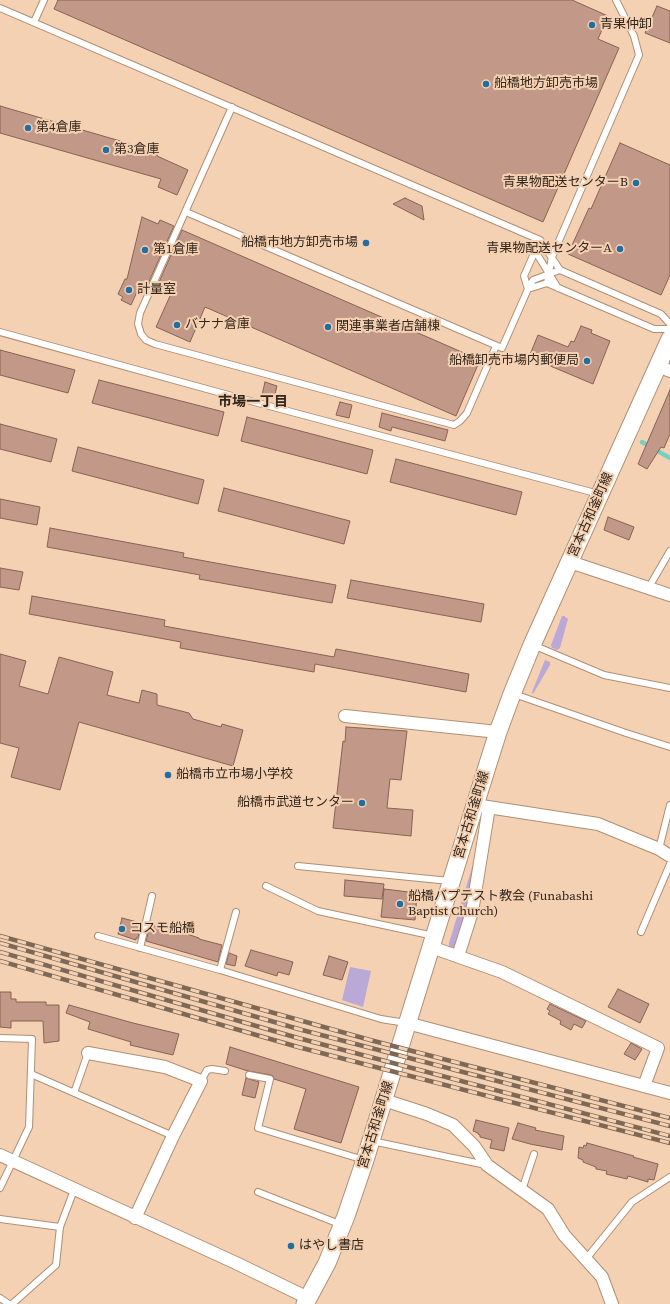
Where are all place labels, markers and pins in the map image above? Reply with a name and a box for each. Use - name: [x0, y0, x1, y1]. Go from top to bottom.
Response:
- place label: 青果仲卸: [600, 17, 652, 33]
- marker: 青果仲卸: [587, 20, 597, 30]
- place label: 船橋地方卸売市場: [494, 76, 598, 92]
- marker: 船橋地方卸売市場: [481, 79, 491, 89]
- place label: 第4倉庫: [36, 120, 81, 136]
- marker: 第4倉庫: [23, 123, 33, 133]
- place label: 第3倉庫: [114, 142, 159, 158]
- marker: 第3倉庫: [101, 145, 111, 155]
- place label: 青果物配送センターB: [503, 175, 628, 191]
- marker: 青果物配送センターB: [631, 178, 641, 188]
- place label: 船橋市地方卸売市場: [241, 235, 358, 251]
- marker: 船橋市地方卸売市場: [361, 238, 371, 248]
- place label: 青果物配送センターA: [486, 241, 612, 257]
- place label: 第1倉庫: [153, 242, 198, 258]
- marker: 青果物配送センターA: [615, 244, 625, 254]
- marker: 第1倉庫: [140, 245, 150, 255]
- place label: 計量室: [137, 282, 176, 298]
- marker: 計量室: [124, 285, 134, 295]
- place label: バナナ倉庫: [185, 317, 250, 333]
- place label: 関連事業者店舗棟: [336, 319, 440, 335]
- marker: バナナ倉庫: [172, 320, 182, 330]
- marker: 関連事業者店舗棟: [323, 322, 333, 332]
- place label: 船橋卸売市場内郵便局: [449, 353, 579, 369]
- marker: 船橋卸売市場内郵便局: [582, 356, 592, 366]
- place label: 船橋市立市場小学校: [176, 767, 293, 783]
- marker: 船橋市立市場小学校: [163, 770, 173, 780]
- place label: 船橋市武道センター: [237, 795, 354, 811]
- marker: 船橋市武道センター: [357, 798, 367, 808]
- place label: 船橋バプテスト教会 (Funabashi Baptist Church): [408, 889, 593, 920]
- marker: 船橋バプテスト教会 (Funabashi Baptist Church): [395, 899, 405, 909]
- place label: コスモ船橋: [130, 921, 195, 937]
- marker: コスモ船橋: [117, 924, 127, 934]
- place label: はやし書店: [299, 1238, 364, 1254]
- marker: はやし書店: [286, 1241, 296, 1251]

